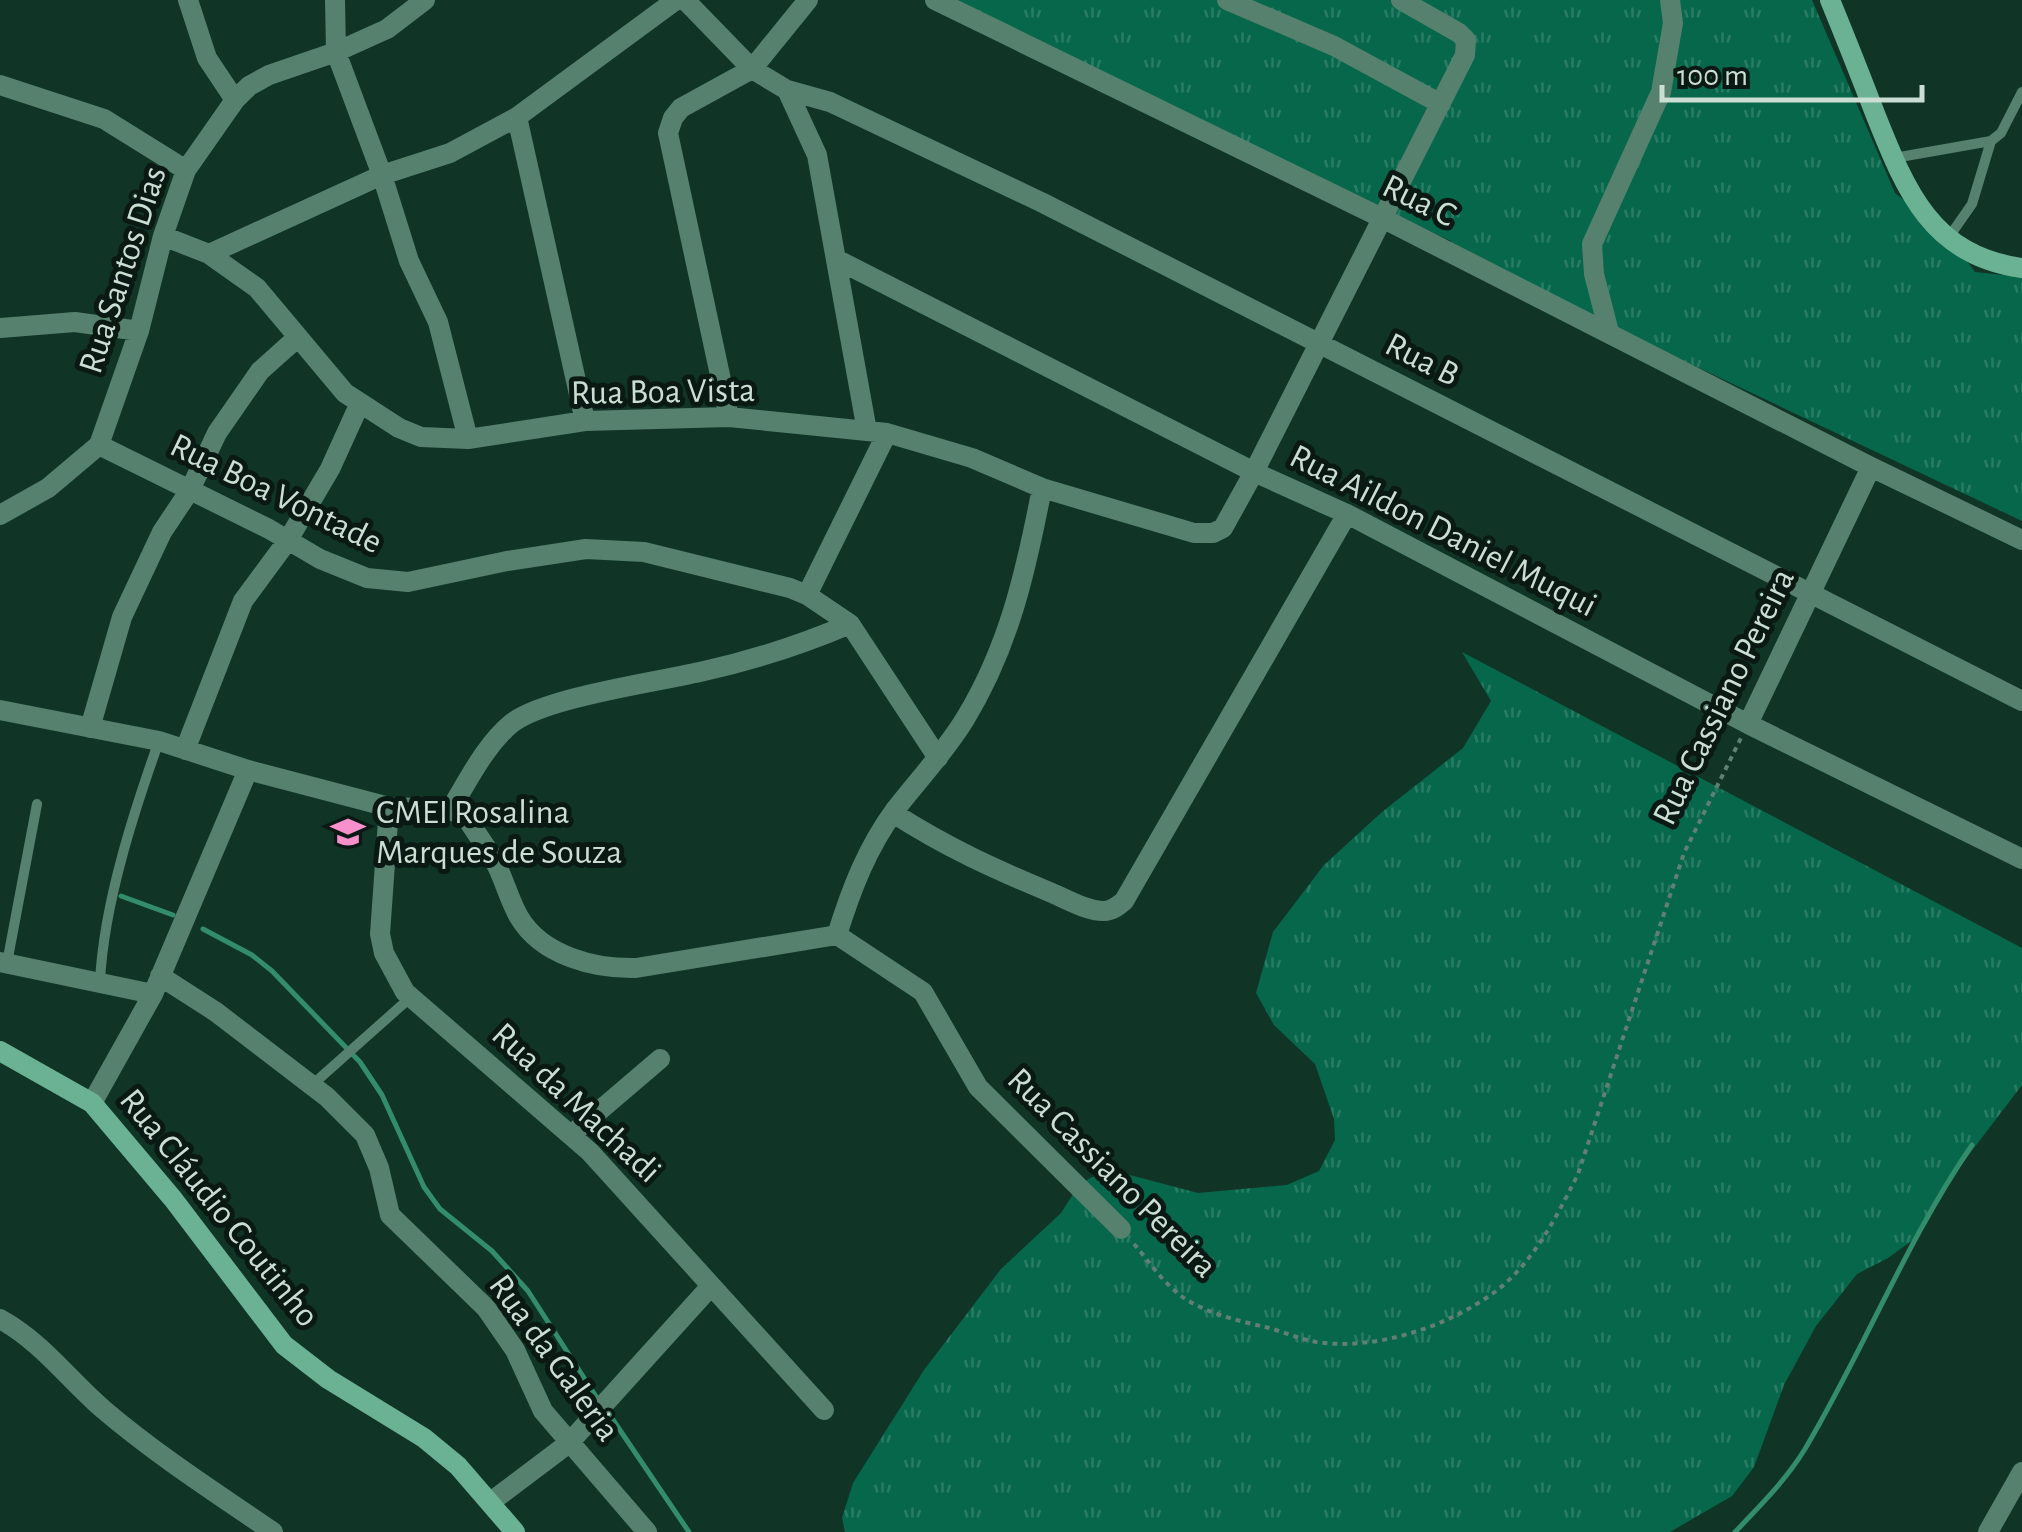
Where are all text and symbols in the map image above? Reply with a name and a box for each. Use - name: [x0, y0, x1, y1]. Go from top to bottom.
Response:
- scale bar: [1662, 40, 1922, 102]
- text: 100 m: [1677, 61, 1748, 91]
- street label: Rua Santos Dias: [73, 162, 173, 378]
- street label: Rua C: [1377, 168, 1461, 234]
- street label: Rua B: [1380, 327, 1464, 393]
- street label: Rua Boa Vista: [570, 373, 756, 411]
- street label: Rua Boa Vontade: [165, 428, 387, 560]
- street label: Rua Aildon Daniel Muqui: [1284, 438, 1602, 624]
- street label: Rua Cassiano Pereira: [1647, 564, 1801, 830]
- place label: CMEI Rosalina Marques de Souza: [376, 795, 622, 870]
- school or university icon: CMEI Rosalina Marques de Souza: [329, 813, 367, 851]
- street label: Rua da Machadi: [485, 1016, 667, 1190]
- street label: Rua Cassiano Pereira: [1001, 1062, 1223, 1284]
- street label: Rua Cláudio Coutinho: [113, 1083, 325, 1333]
- street label: Rua da Galeria: [482, 1268, 626, 1448]

